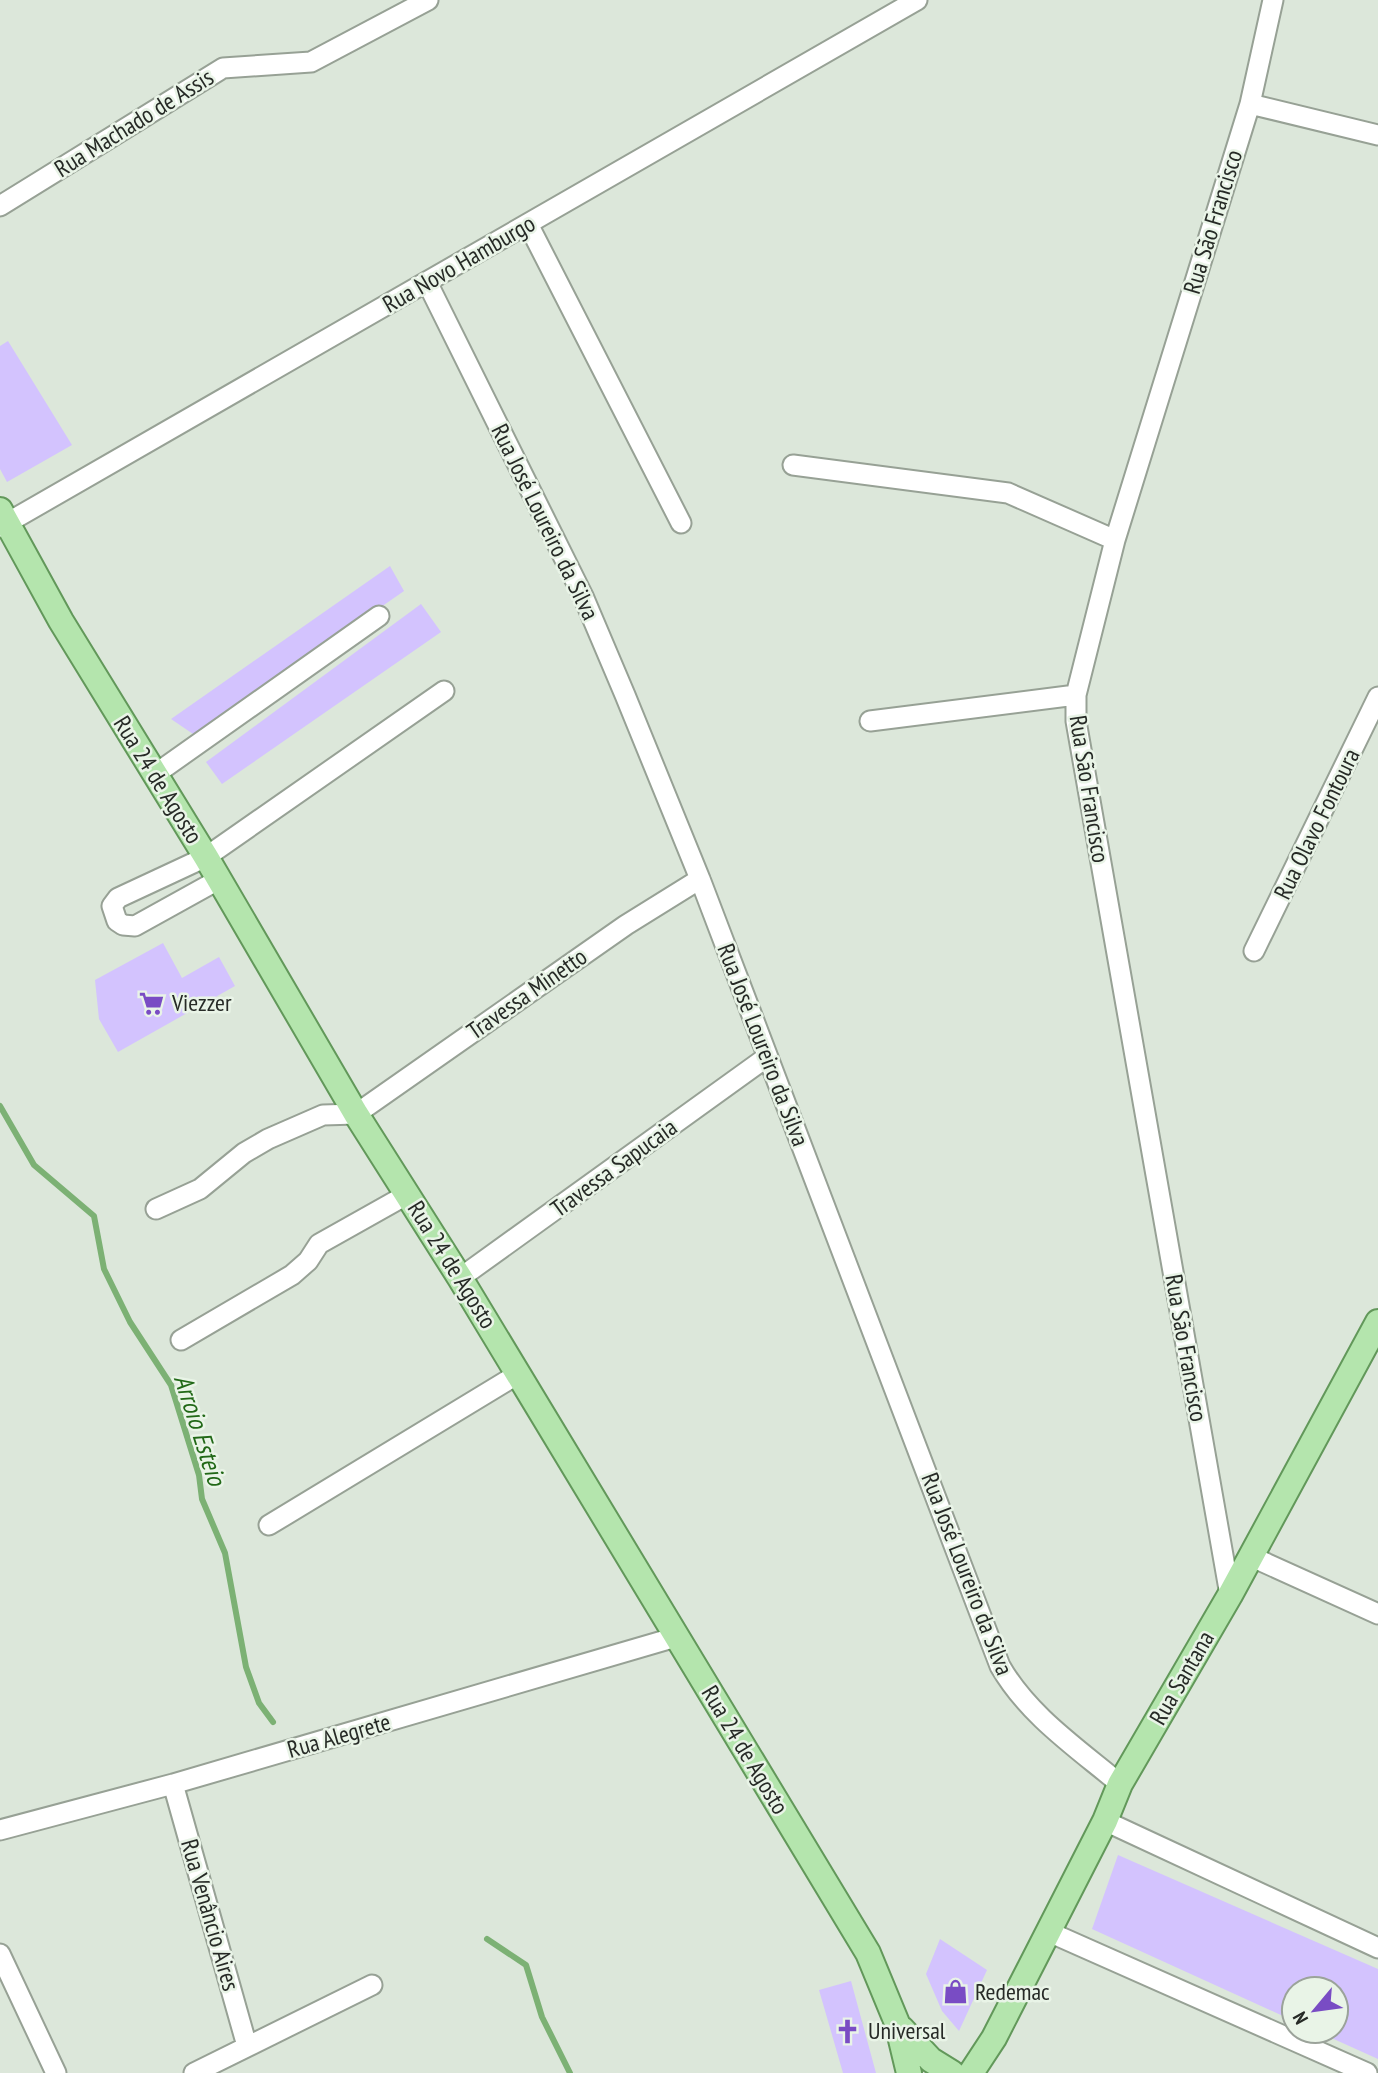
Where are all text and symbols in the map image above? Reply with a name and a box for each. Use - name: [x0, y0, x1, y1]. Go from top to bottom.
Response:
- street label: Rua Machado de Assis: [48, 61, 219, 184]
- street label: Rua São Francisco: [1176, 146, 1249, 298]
- street label: Rua Novo Hamburgo: [377, 207, 540, 320]
- street label: Rua José Loureiro da Silva: [485, 419, 606, 625]
- street label: Rua 24 de Agosto: [107, 710, 210, 849]
- street label: Rua São Francisco: [1063, 713, 1116, 865]
- street label: Rua Olavo Fontoura: [1267, 743, 1366, 904]
- street label: Rua José Loureiro da Silva: [711, 939, 816, 1150]
- street label: Travessa Minetto: [461, 941, 593, 1046]
- place label: Viezzer: [171, 987, 232, 1018]
- supermarket icon: Viezzer: [138, 989, 166, 1017]
- street label: Travessa Sapucaia: [544, 1111, 683, 1224]
- street label: Rua 24 de Agosto: [401, 1195, 504, 1334]
- street label: Rua São Francisco: [1158, 1272, 1215, 1424]
- water label: Arroio Esteio: [167, 1370, 234, 1491]
- street label: Rua José Loureiro da Silva: [915, 1468, 1020, 1679]
- street label: Rua Santana: [1142, 1625, 1221, 1730]
- street label: Rua 24 de Agosto: [695, 1680, 796, 1820]
- street label: Rua Alegrete: [284, 1706, 394, 1765]
- street label: Rua Venâncio Aires: [174, 1835, 247, 1994]
- north arrow: [1280, 1975, 1350, 2045]
- place label: Redemac: [975, 1976, 1050, 2007]
- shop icon: Redemac: [941, 1978, 969, 2006]
- text: N: [1287, 2008, 1313, 2029]
- place label: Universal: [868, 2015, 946, 2046]
- church icon: Universal: [834, 2017, 862, 2045]

